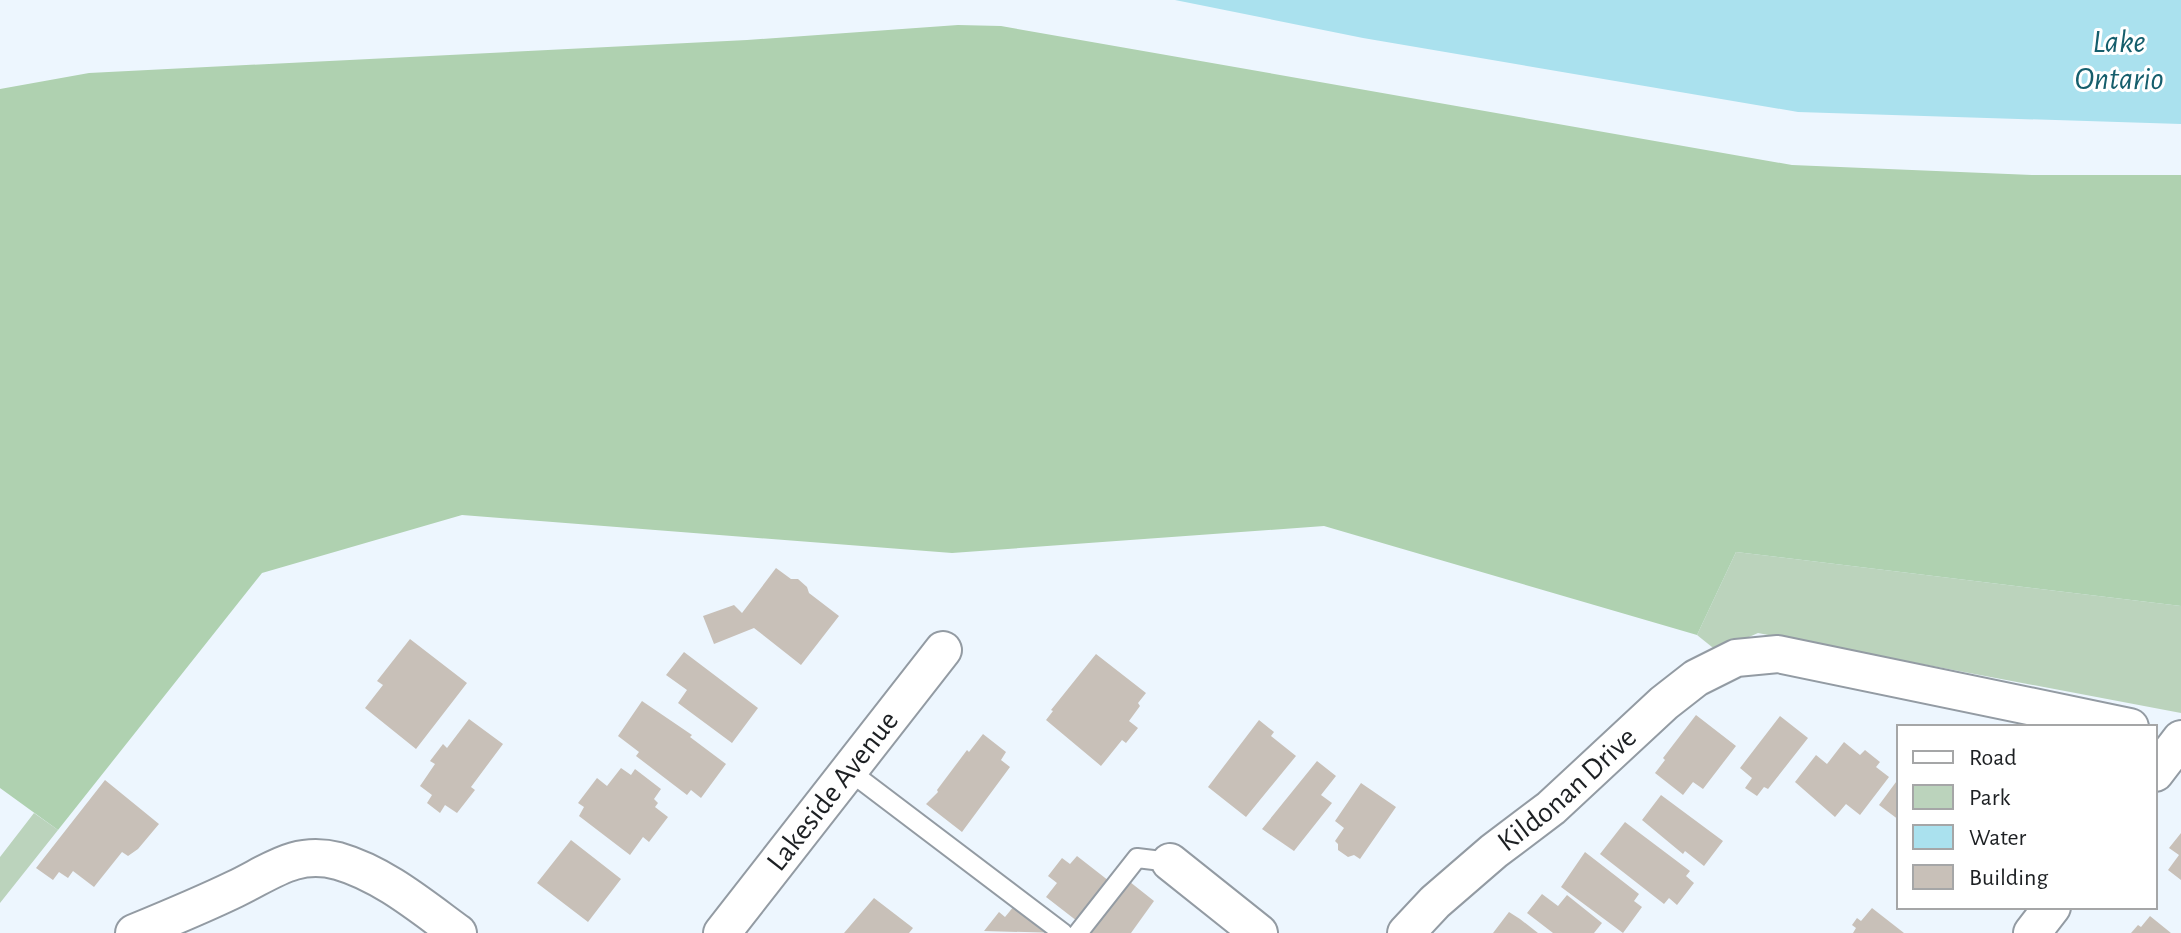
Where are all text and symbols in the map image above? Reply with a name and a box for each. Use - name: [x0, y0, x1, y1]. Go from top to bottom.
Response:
- water label: Lake Ontario: [2074, 26, 2164, 95]
- street label: Lakeside Avenue: [761, 706, 904, 877]
- street label: Kildonan Drive: [1492, 722, 1642, 858]
- legend: [1897, 725, 2157, 909]
- text: Road: [1969, 746, 2017, 770]
- text: Park: [1969, 786, 2010, 810]
- text: Water: [1969, 826, 2027, 850]
- text: Building: [1969, 866, 2048, 890]

